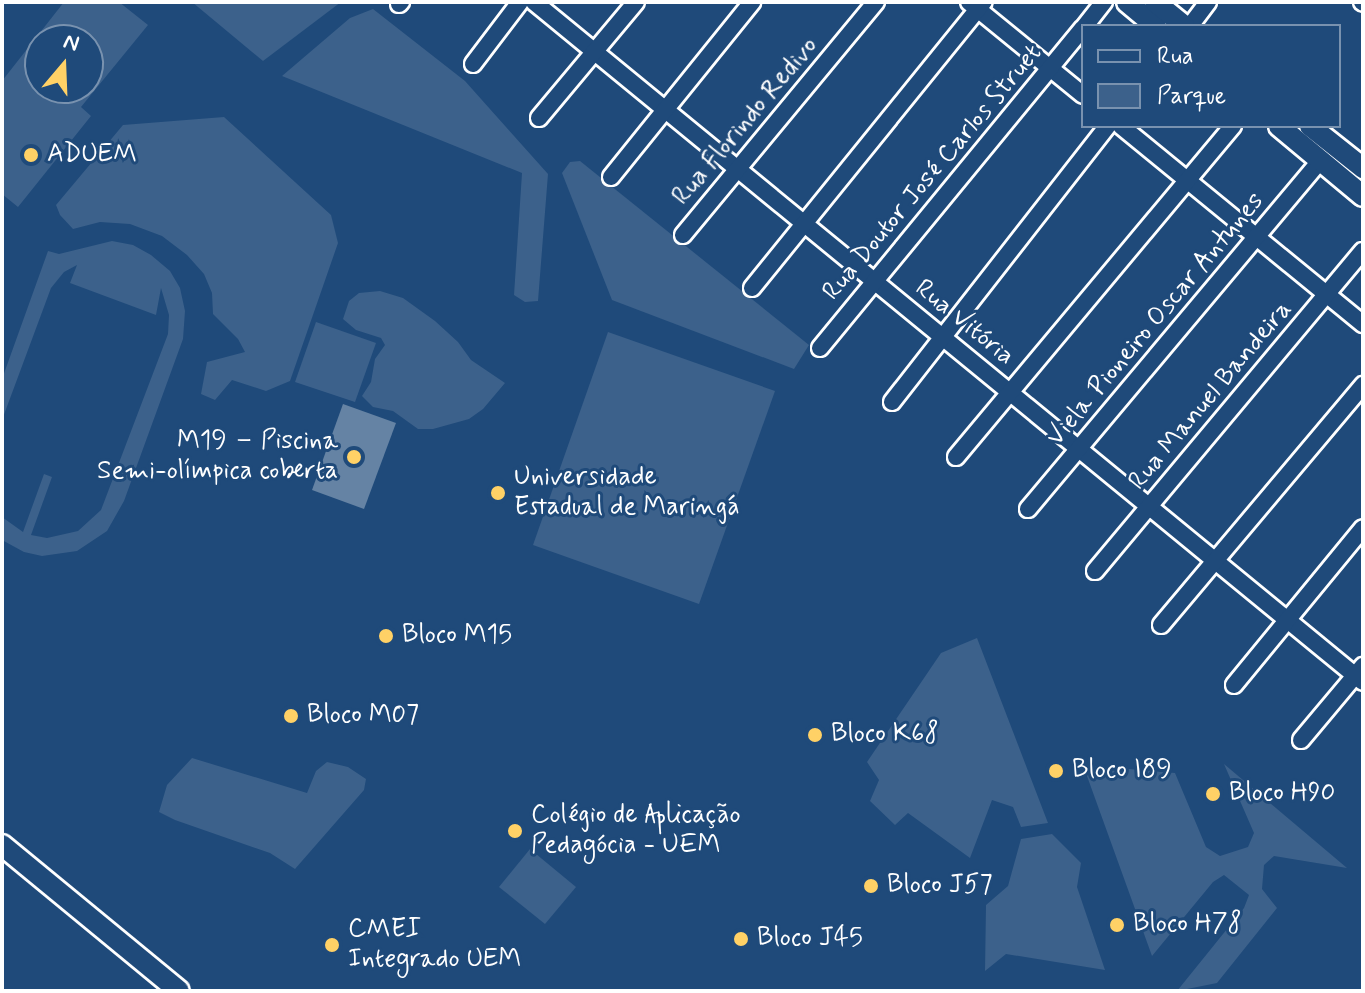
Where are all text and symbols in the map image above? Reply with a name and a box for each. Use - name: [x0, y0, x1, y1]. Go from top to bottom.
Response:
- north arrow: [24, 24, 104, 104]
- legend: [1081, 24, 1341, 128]
- text: N: [60, 28, 83, 59]
- street label: Rua Florindo Redivo: [667, 33, 825, 211]
- street label: Rua Doutor José Carlos Struet: [815, 37, 1051, 309]
- text: Rua: [1157, 41, 1194, 72]
- text: Parque: [1157, 81, 1226, 112]
- place label: ADUEM: [47, 139, 137, 171]
- marker: ADUEM: [22, 146, 40, 164]
- street label: Viela Pioneiro Oscar Antunes: [1041, 187, 1271, 453]
- street label: Rua Vitória: [908, 273, 1020, 373]
- street label: Rua Manuel Bandeira: [1125, 297, 1297, 495]
- place label: M19 – Piscina Semi-olímpica coberta: [96, 426, 338, 488]
- marker: M19 – Piscina Semi-olímpica coberta: [345, 448, 363, 466]
- place label: Universidade Estadual de Maringá: [514, 462, 739, 524]
- marker: Universidade Estadual de Maringá: [489, 484, 507, 502]
- place label: Bloco M15: [402, 620, 512, 652]
- marker: Bloco M15: [377, 627, 395, 645]
- place label: Bloco M07: [307, 700, 419, 732]
- marker: Bloco M07: [282, 707, 300, 725]
- place label: Bloco K68: [831, 719, 939, 751]
- marker: Bloco K68: [806, 726, 824, 744]
- place label: Bloco I89: [1072, 755, 1178, 787]
- marker: Bloco I89: [1047, 762, 1065, 780]
- place label: Bloco H90: [1229, 778, 1335, 810]
- marker: Bloco H90: [1204, 785, 1222, 803]
- place label: Colégio de Aplicação Pedagócia - UEM: [531, 800, 741, 862]
- marker: Colégio de Aplicação Pedagócia - UEM: [506, 822, 524, 840]
- place label: Bloco J57: [887, 870, 993, 902]
- marker: Bloco J57: [862, 877, 880, 895]
- place label: Bloco H78: [1133, 909, 1242, 941]
- place label: CMEI Integrado UEM: [348, 914, 525, 976]
- marker: Bloco H78: [1108, 916, 1126, 934]
- place label: Bloco J45: [757, 923, 863, 955]
- marker: Bloco J45: [732, 930, 750, 948]
- marker: CMEI Integrado UEM: [323, 936, 341, 954]

